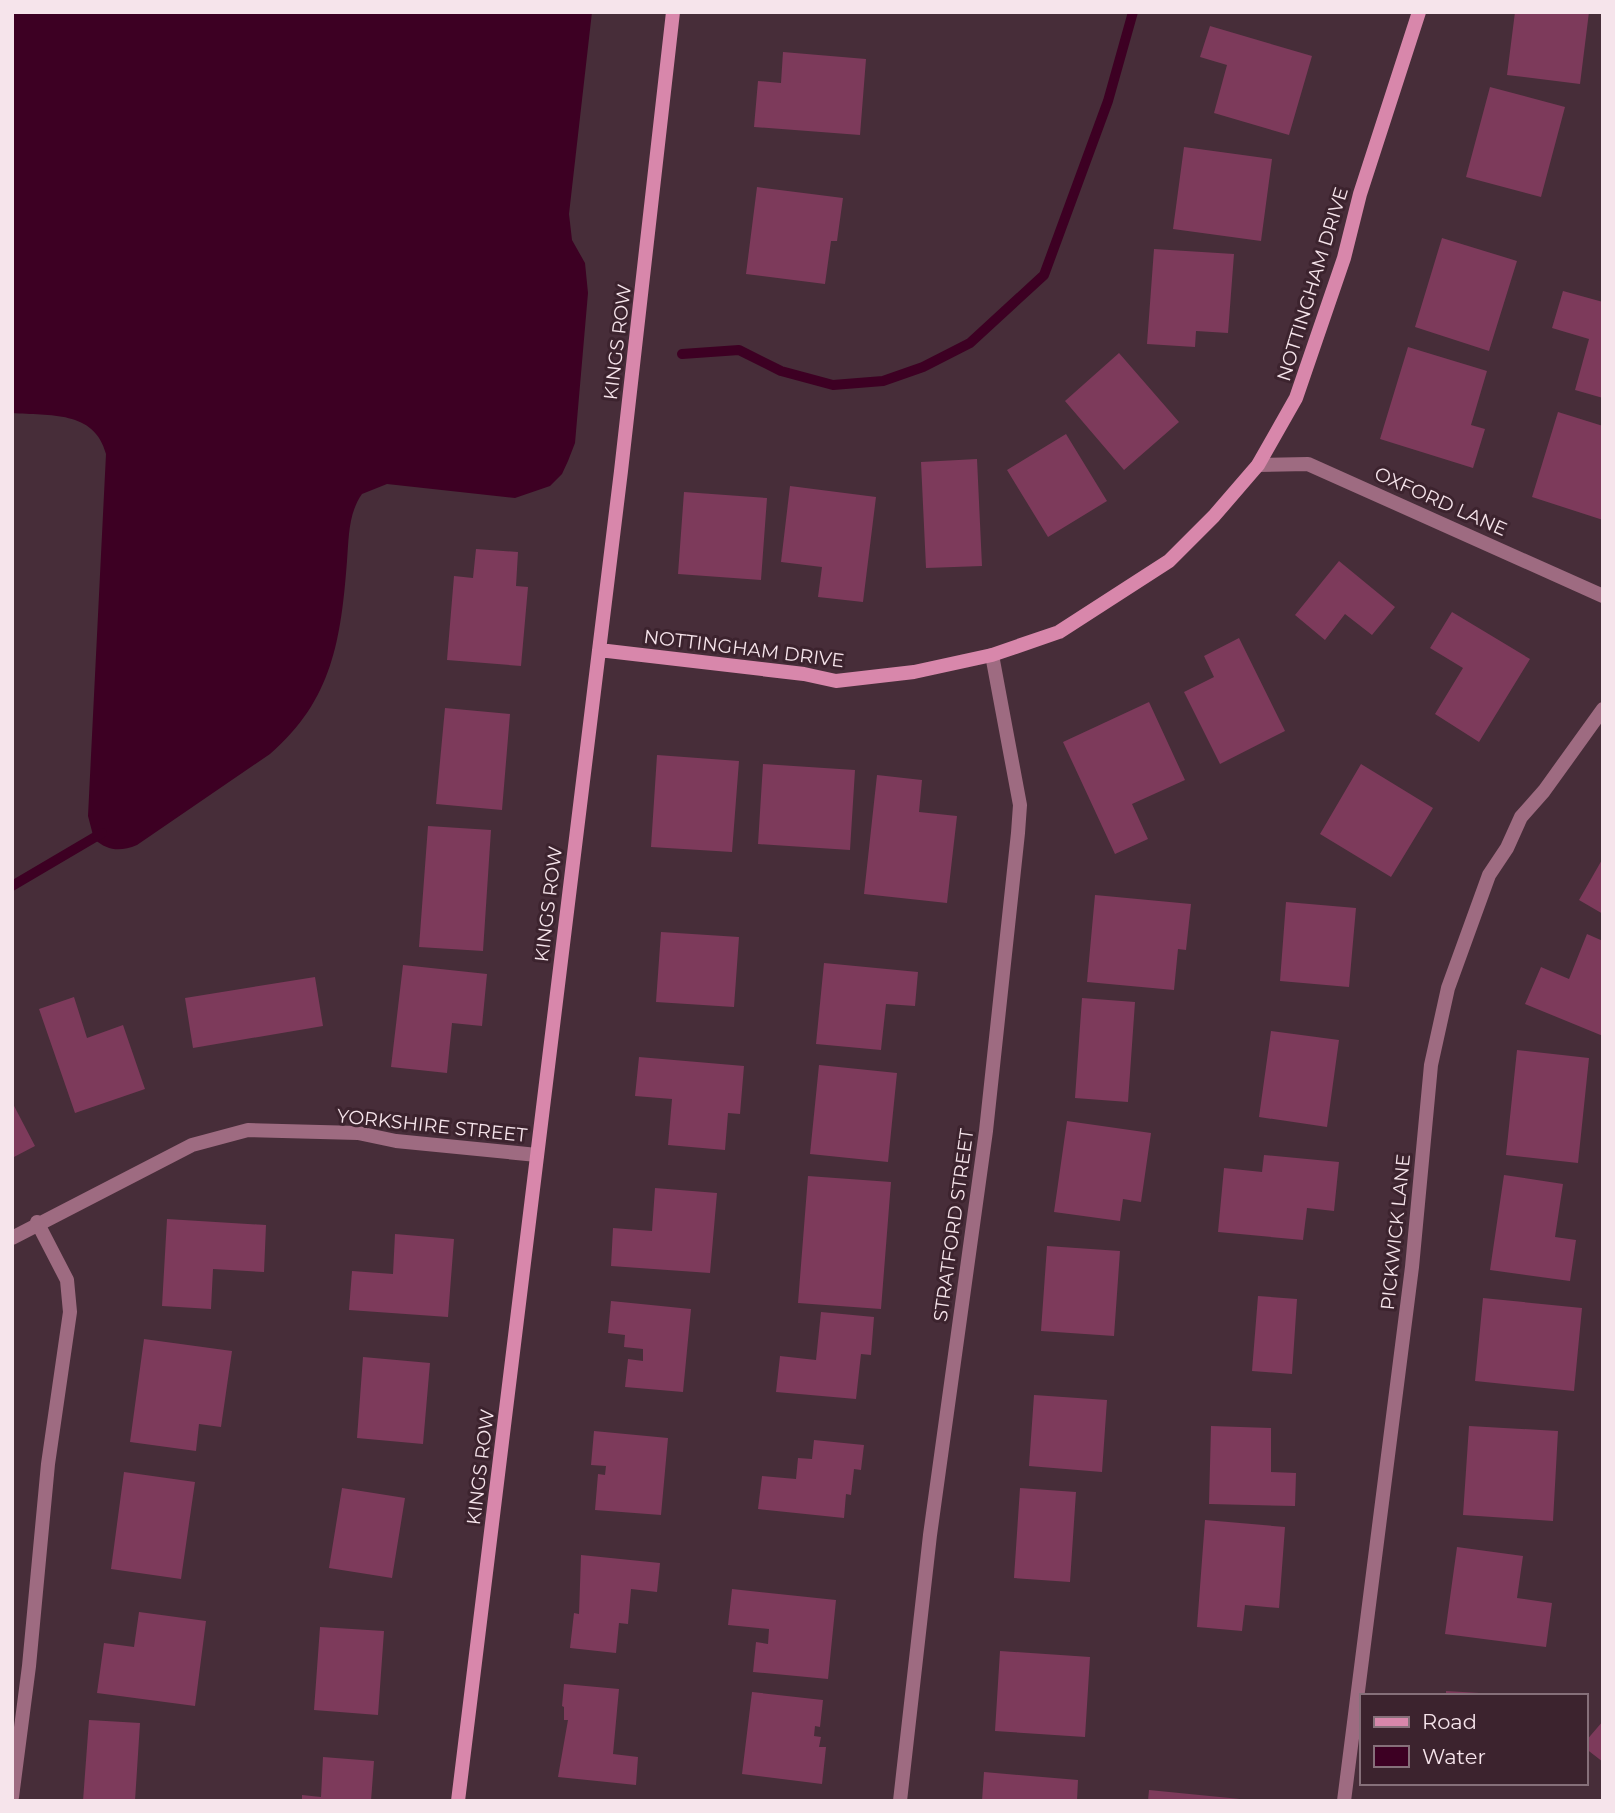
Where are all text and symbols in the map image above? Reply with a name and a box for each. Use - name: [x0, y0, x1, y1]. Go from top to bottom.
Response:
- street label: NOTTINGHAM DRIVE: [1272, 184, 1353, 384]
- street label: KINGS ROW: [599, 283, 636, 401]
- street label: OXFORD LANE: [1371, 462, 1511, 541]
- street label: NOTTINGHAM DRIVE: [642, 625, 846, 672]
- street label: KINGS ROW: [530, 845, 567, 963]
- street label: YORKSHIRE STREET: [336, 1104, 528, 1147]
- street label: STRATFORD STREET: [929, 1127, 978, 1323]
- street label: PICKWICK LANE: [1376, 1153, 1415, 1311]
- street label: KINGS ROW: [462, 1408, 499, 1526]
- legend: [1360, 1694, 1587, 1785]
- text: Road: [1422, 1709, 1477, 1734]
- text: Water: [1422, 1744, 1486, 1769]

